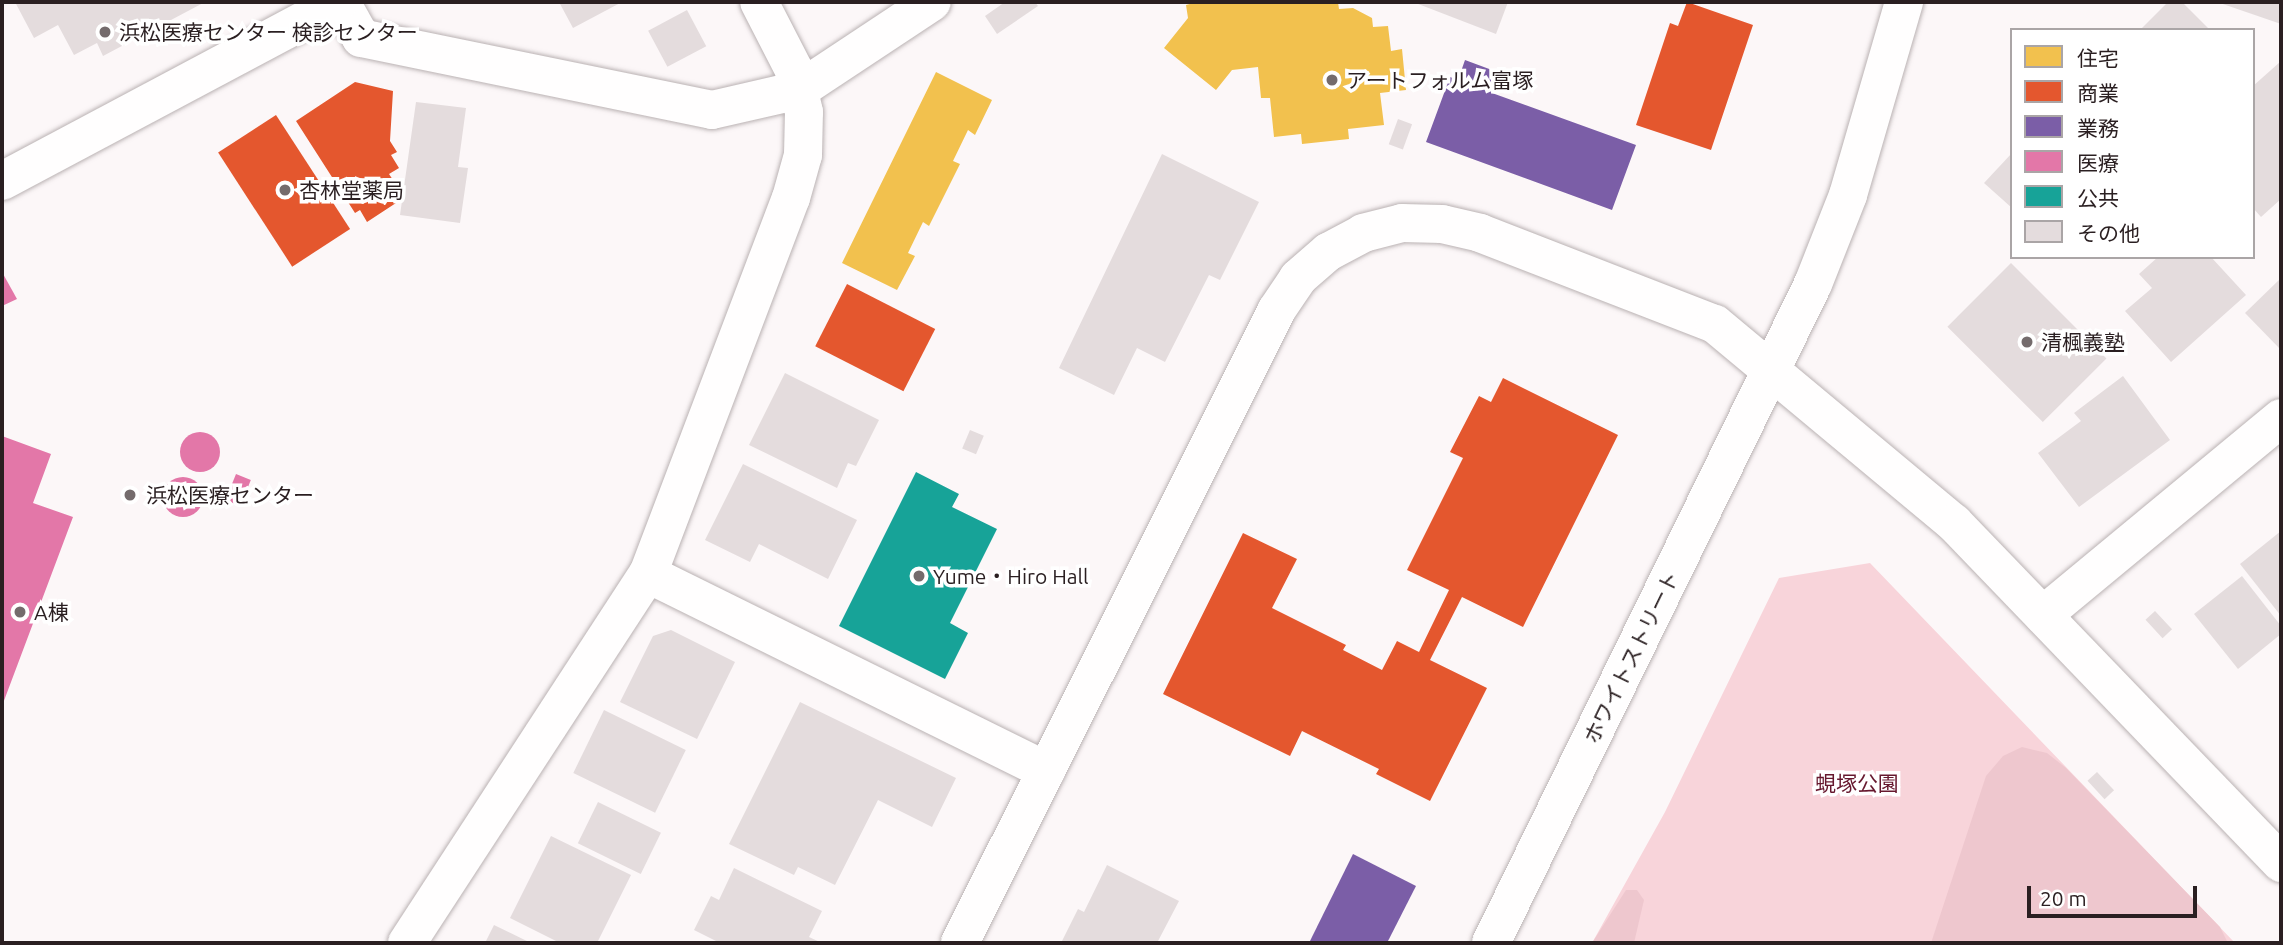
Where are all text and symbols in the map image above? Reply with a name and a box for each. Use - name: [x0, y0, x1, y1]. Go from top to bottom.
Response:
- place label: 浜松医療センター 検診センター: [119, 19, 418, 45]
- marker: 浜松医療センター 検診センター: [97, 24, 113, 40]
- legend: [2010, 28, 2255, 259]
- text: 住宅: [2077, 46, 2119, 70]
- place label: アートフォルム富塚: [1346, 67, 1534, 93]
- marker: アートフォルム富塚: [1324, 72, 1340, 88]
- text: 商業: [2077, 81, 2119, 105]
- text: 業務: [2077, 116, 2119, 140]
- text: 医療: [2077, 151, 2119, 175]
- place label: 杏林堂薬局: [299, 177, 404, 203]
- marker: 杏林堂薬局: [277, 182, 293, 198]
- text: 公共: [2077, 186, 2119, 210]
- text: その他: [2077, 221, 2140, 245]
- place label: 清楓義塾: [2041, 329, 2125, 355]
- marker: 清楓義塾: [2019, 334, 2035, 350]
- place label: 浜松医療センター: [146, 482, 314, 508]
- marker: 浜松医療センター: [120, 485, 140, 505]
- place label: Yume・Hiro Hall: [933, 563, 1089, 589]
- street label: ホワイトストリート: [1578, 567, 1684, 747]
- marker: Yume・Hiro Hall: [911, 568, 927, 584]
- place label: A棟: [34, 599, 69, 625]
- marker: A棟: [12, 604, 28, 620]
- park label: 蜆塚公園: [1815, 770, 1899, 796]
- scale bar: [2031, 872, 2201, 916]
- text: 20 m: [2040, 886, 2087, 910]

